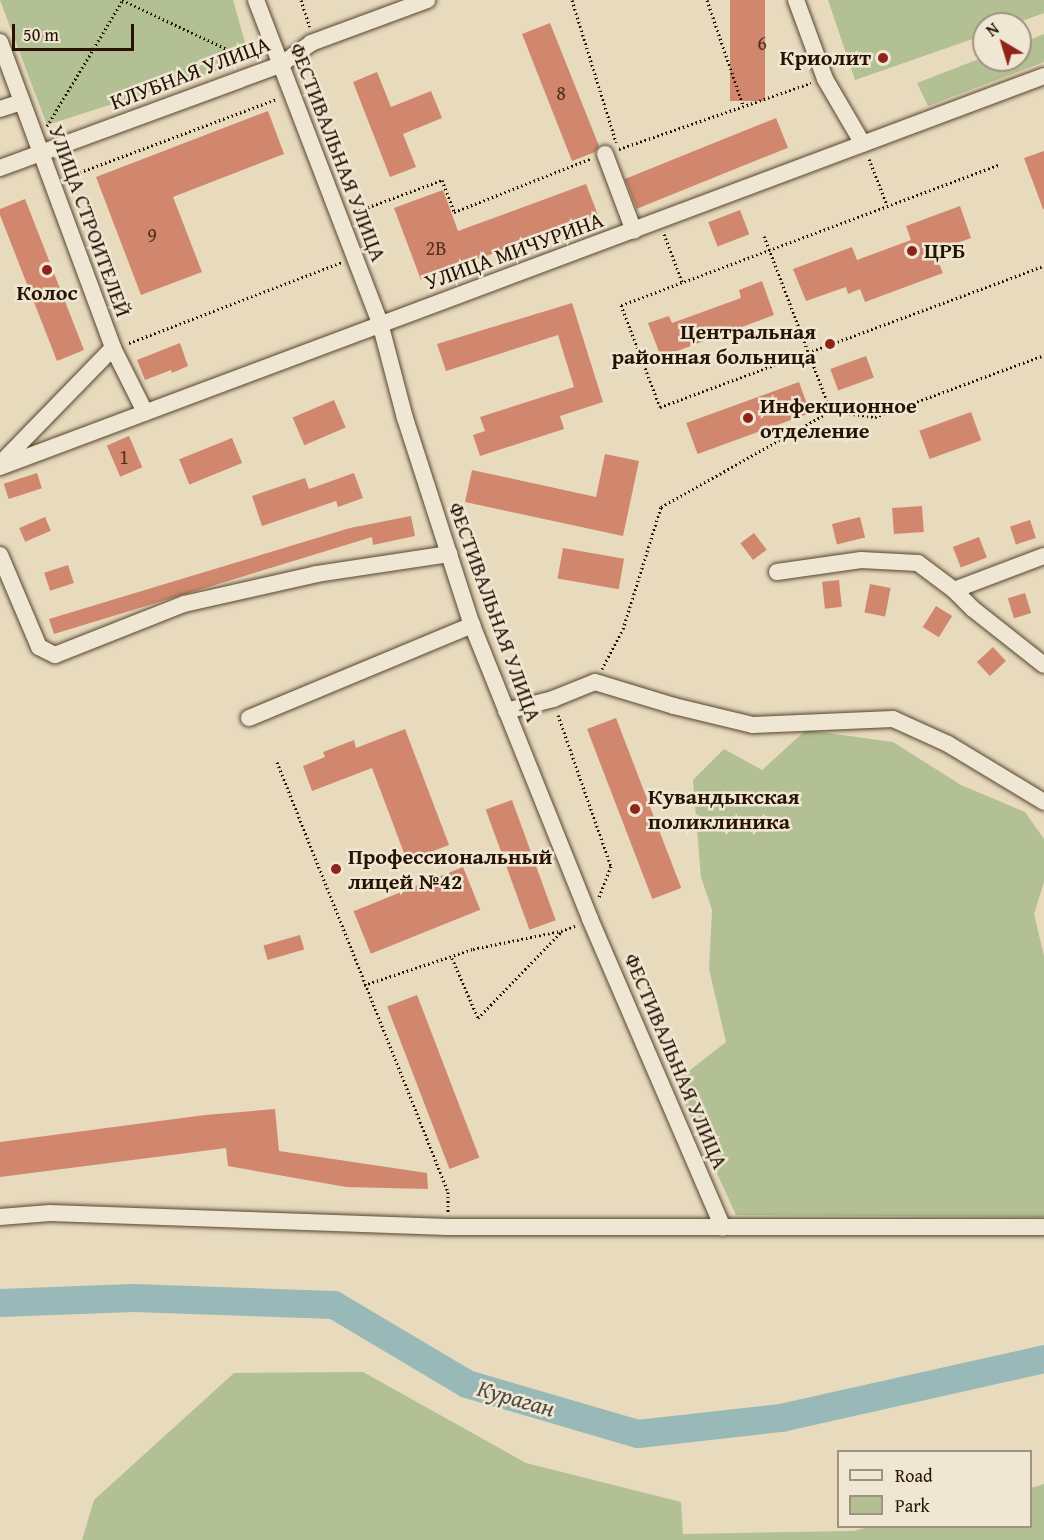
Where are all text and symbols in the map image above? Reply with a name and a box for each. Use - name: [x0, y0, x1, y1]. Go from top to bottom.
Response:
- scale bar: [15, 12, 136, 50]
- north arrow: [972, 12, 1032, 72]
- text: N: [981, 17, 1004, 42]
- text: 50 m: [23, 21, 59, 48]
- street label: КЛУБНАЯ УЛИЦА: [106, 30, 274, 116]
- house number: 6: [757, 30, 767, 54]
- street label: ФЕСТИВАЛЬНАЯ УЛИЦА: [284, 39, 392, 265]
- place label: Криолит: [780, 45, 871, 71]
- marker: Криолит: [876, 51, 890, 65]
- house number: 8: [556, 80, 566, 104]
- street label: УЛИЦА СТРОИТЕЛЕЙ: [43, 121, 137, 321]
- street label: УЛИЦА МИЧУРИНА: [421, 206, 607, 296]
- house number: 9: [147, 222, 157, 246]
- house number: 2В: [426, 235, 446, 259]
- place label: ЦРБ: [924, 238, 966, 264]
- marker: ЦРБ: [905, 244, 919, 258]
- marker: Колос: [40, 263, 54, 277]
- place label: Колос: [16, 280, 78, 306]
- place label: Центральная районная больница: [611, 318, 816, 370]
- marker: Центральная районная больница: [821, 335, 839, 353]
- place label: Инфекционное отделение: [760, 392, 917, 444]
- marker: Инфекционное отделение: [741, 411, 755, 425]
- house number: 1: [119, 444, 129, 468]
- street label: ФЕСТИВАЛЬНАЯ УЛИЦА: [443, 498, 547, 726]
- place label: Кувандыкская поликлиника: [648, 783, 800, 834]
- marker: Кувандыкская поликлиника: [626, 800, 644, 818]
- place label: Профессиональный лицей №42: [348, 843, 552, 894]
- marker: Профессиональный лицей №42: [329, 862, 343, 876]
- street label: ФЕСТИВАЛЬНАЯ УЛИЦА: [619, 949, 733, 1173]
- water label: Кураган: [474, 1373, 558, 1423]
- legend: [837, 1450, 1032, 1528]
- text: Road: [895, 1462, 933, 1489]
- text: Park: [895, 1492, 930, 1519]

